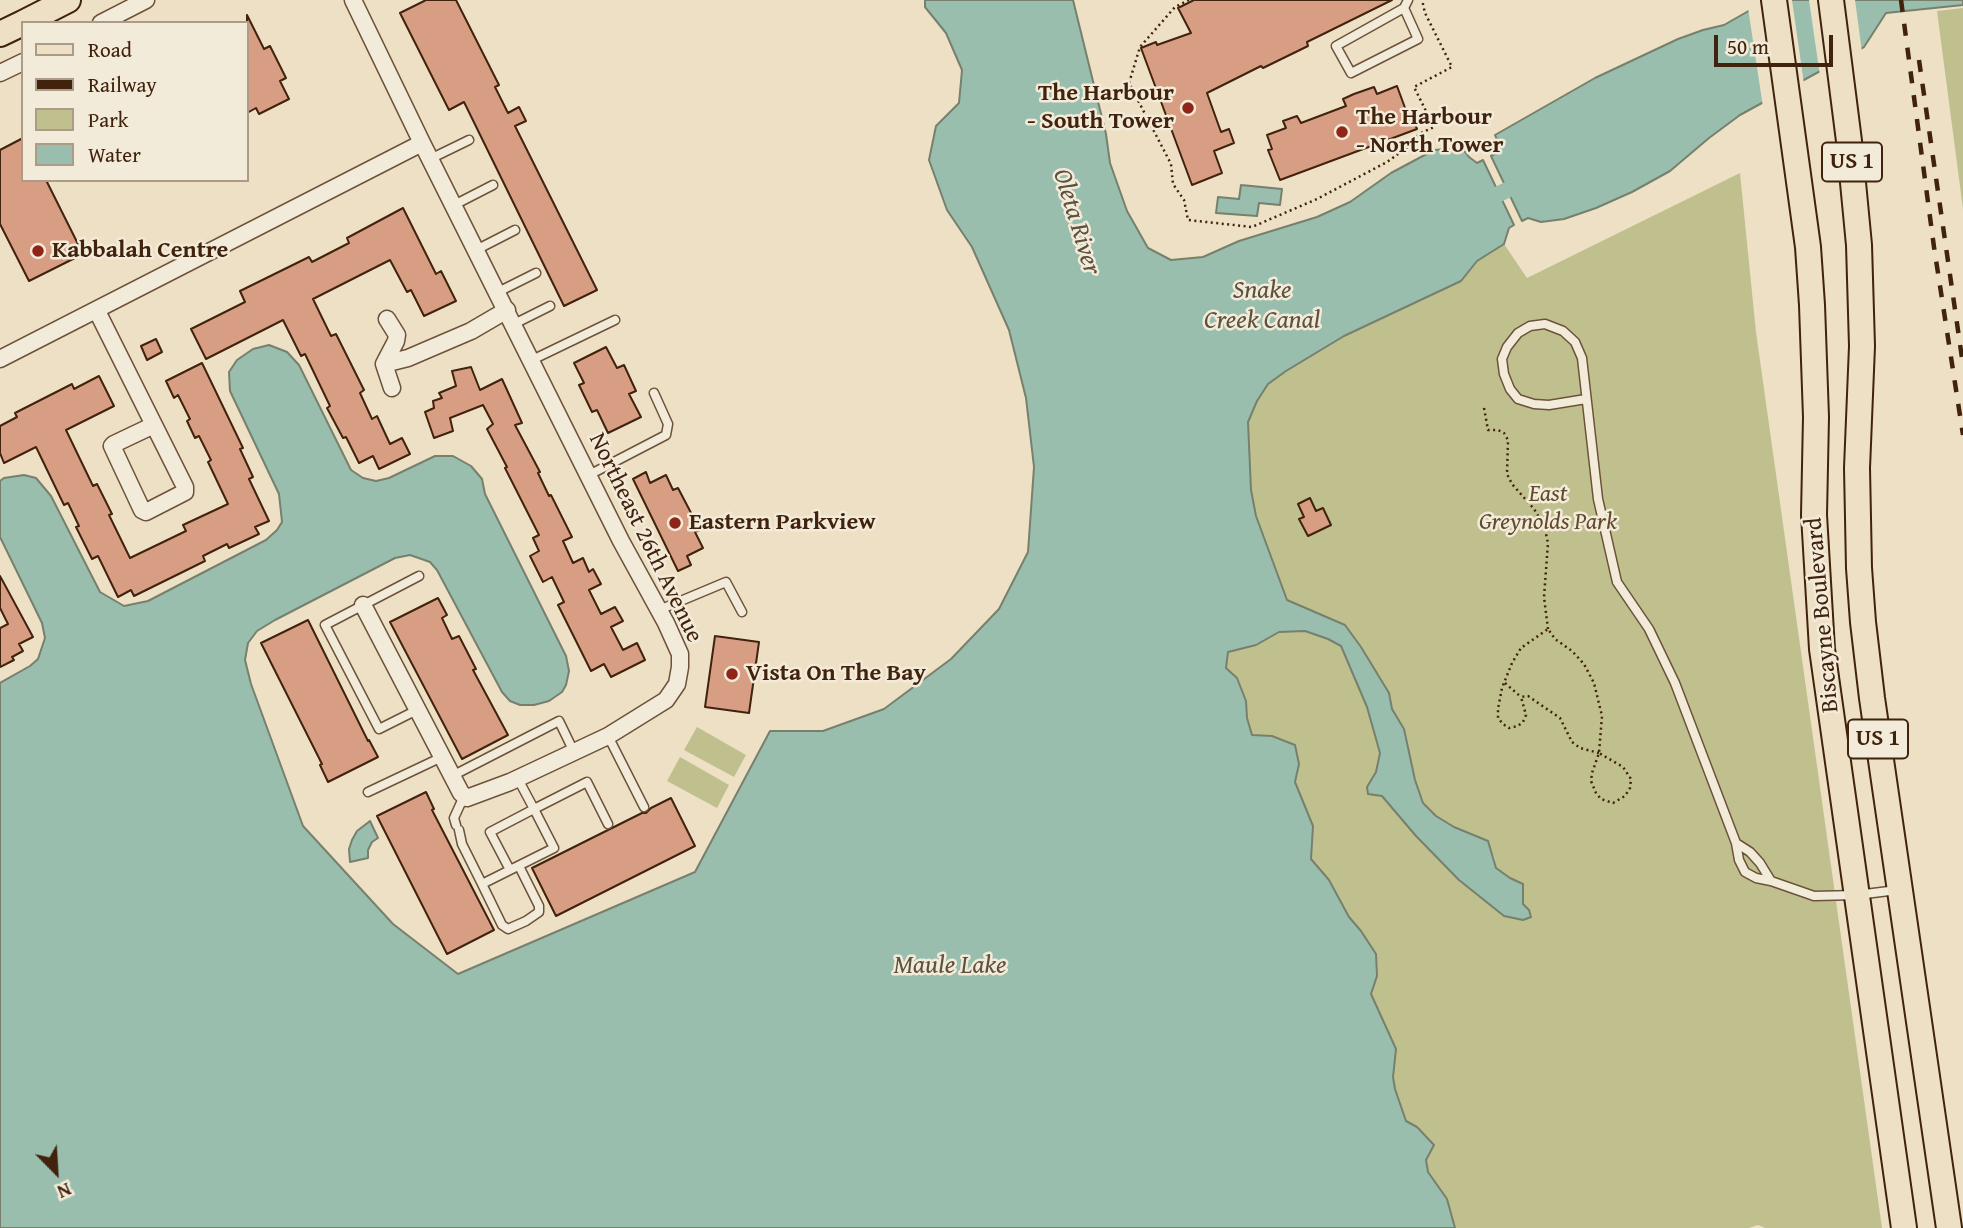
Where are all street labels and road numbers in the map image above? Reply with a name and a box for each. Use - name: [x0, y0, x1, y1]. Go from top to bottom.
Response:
- road number: US 1: [1822, 142, 1882, 182]
- street label: Northeast 26th Avenue: [582, 428, 708, 648]
- street label: Biscayne Boulevard: [1800, 516, 1846, 714]
- road number: US 1: [1848, 720, 1908, 758]

